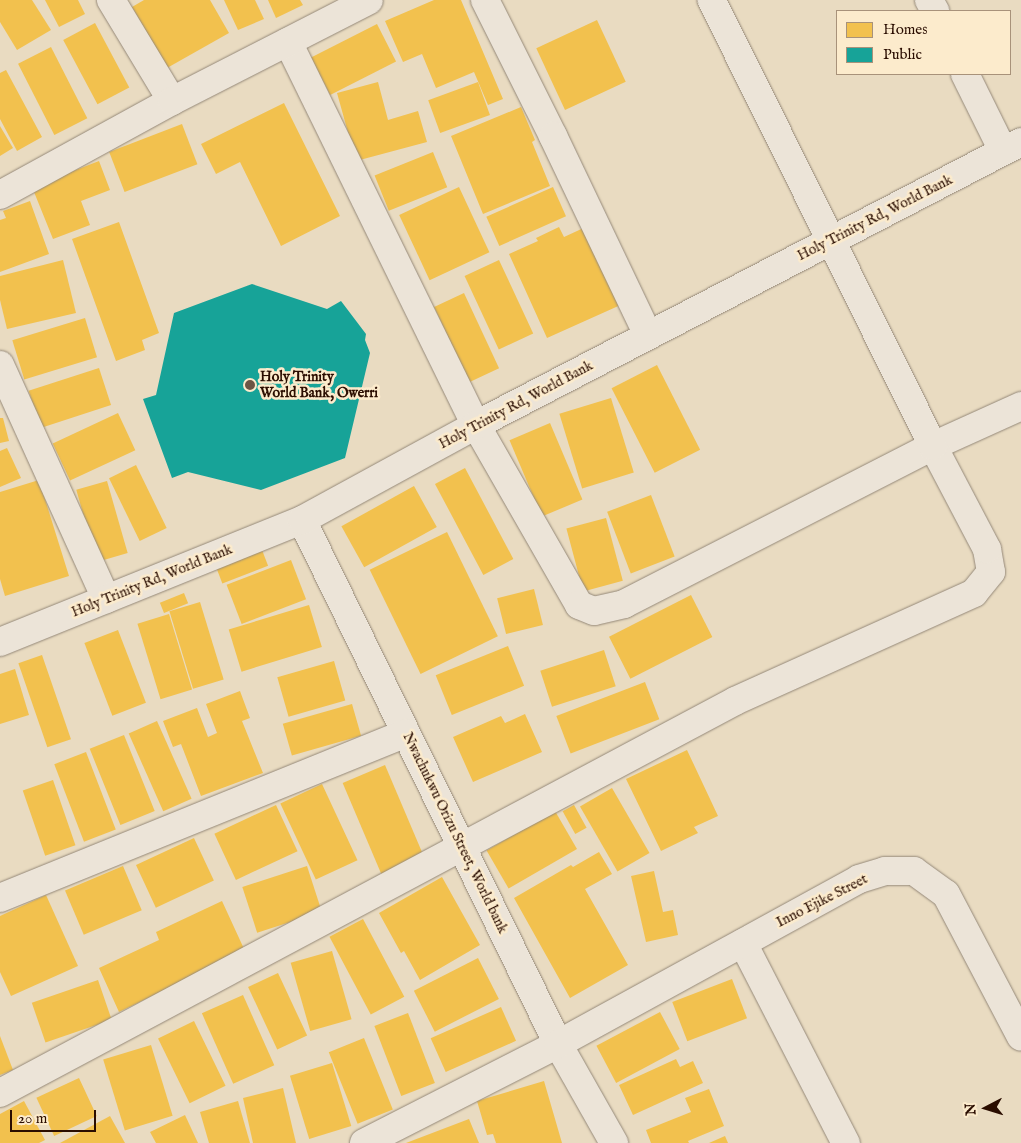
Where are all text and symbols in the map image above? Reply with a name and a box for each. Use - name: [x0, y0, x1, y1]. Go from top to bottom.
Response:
- legend: [836, 10, 1011, 75]
- text: Homes: [883, 20, 927, 39]
- text: Public: [883, 45, 922, 64]
- street label: Holy Trinity Rd, World Bank: [795, 172, 955, 264]
- street label: Holy Trinity Rd, World Bank: [436, 357, 596, 453]
- place label: Holy Trinity World Bank, Owerri: [260, 369, 378, 402]
- marker: Holy Trinity World Bank, Owerri: [244, 379, 256, 391]
- street label: Holy Trinity Rd, World Bank: [69, 541, 235, 621]
- street label: Nwachukwu Orizu Street, World bank: [399, 730, 511, 936]
- street label: Inno Ejike Street: [774, 871, 870, 931]
- north arrow: [961, 1083, 1011, 1133]
- scale bar: [12, 1100, 99, 1132]
- text: N: [962, 1102, 981, 1116]
- text: 20 m: [18, 1109, 47, 1128]

